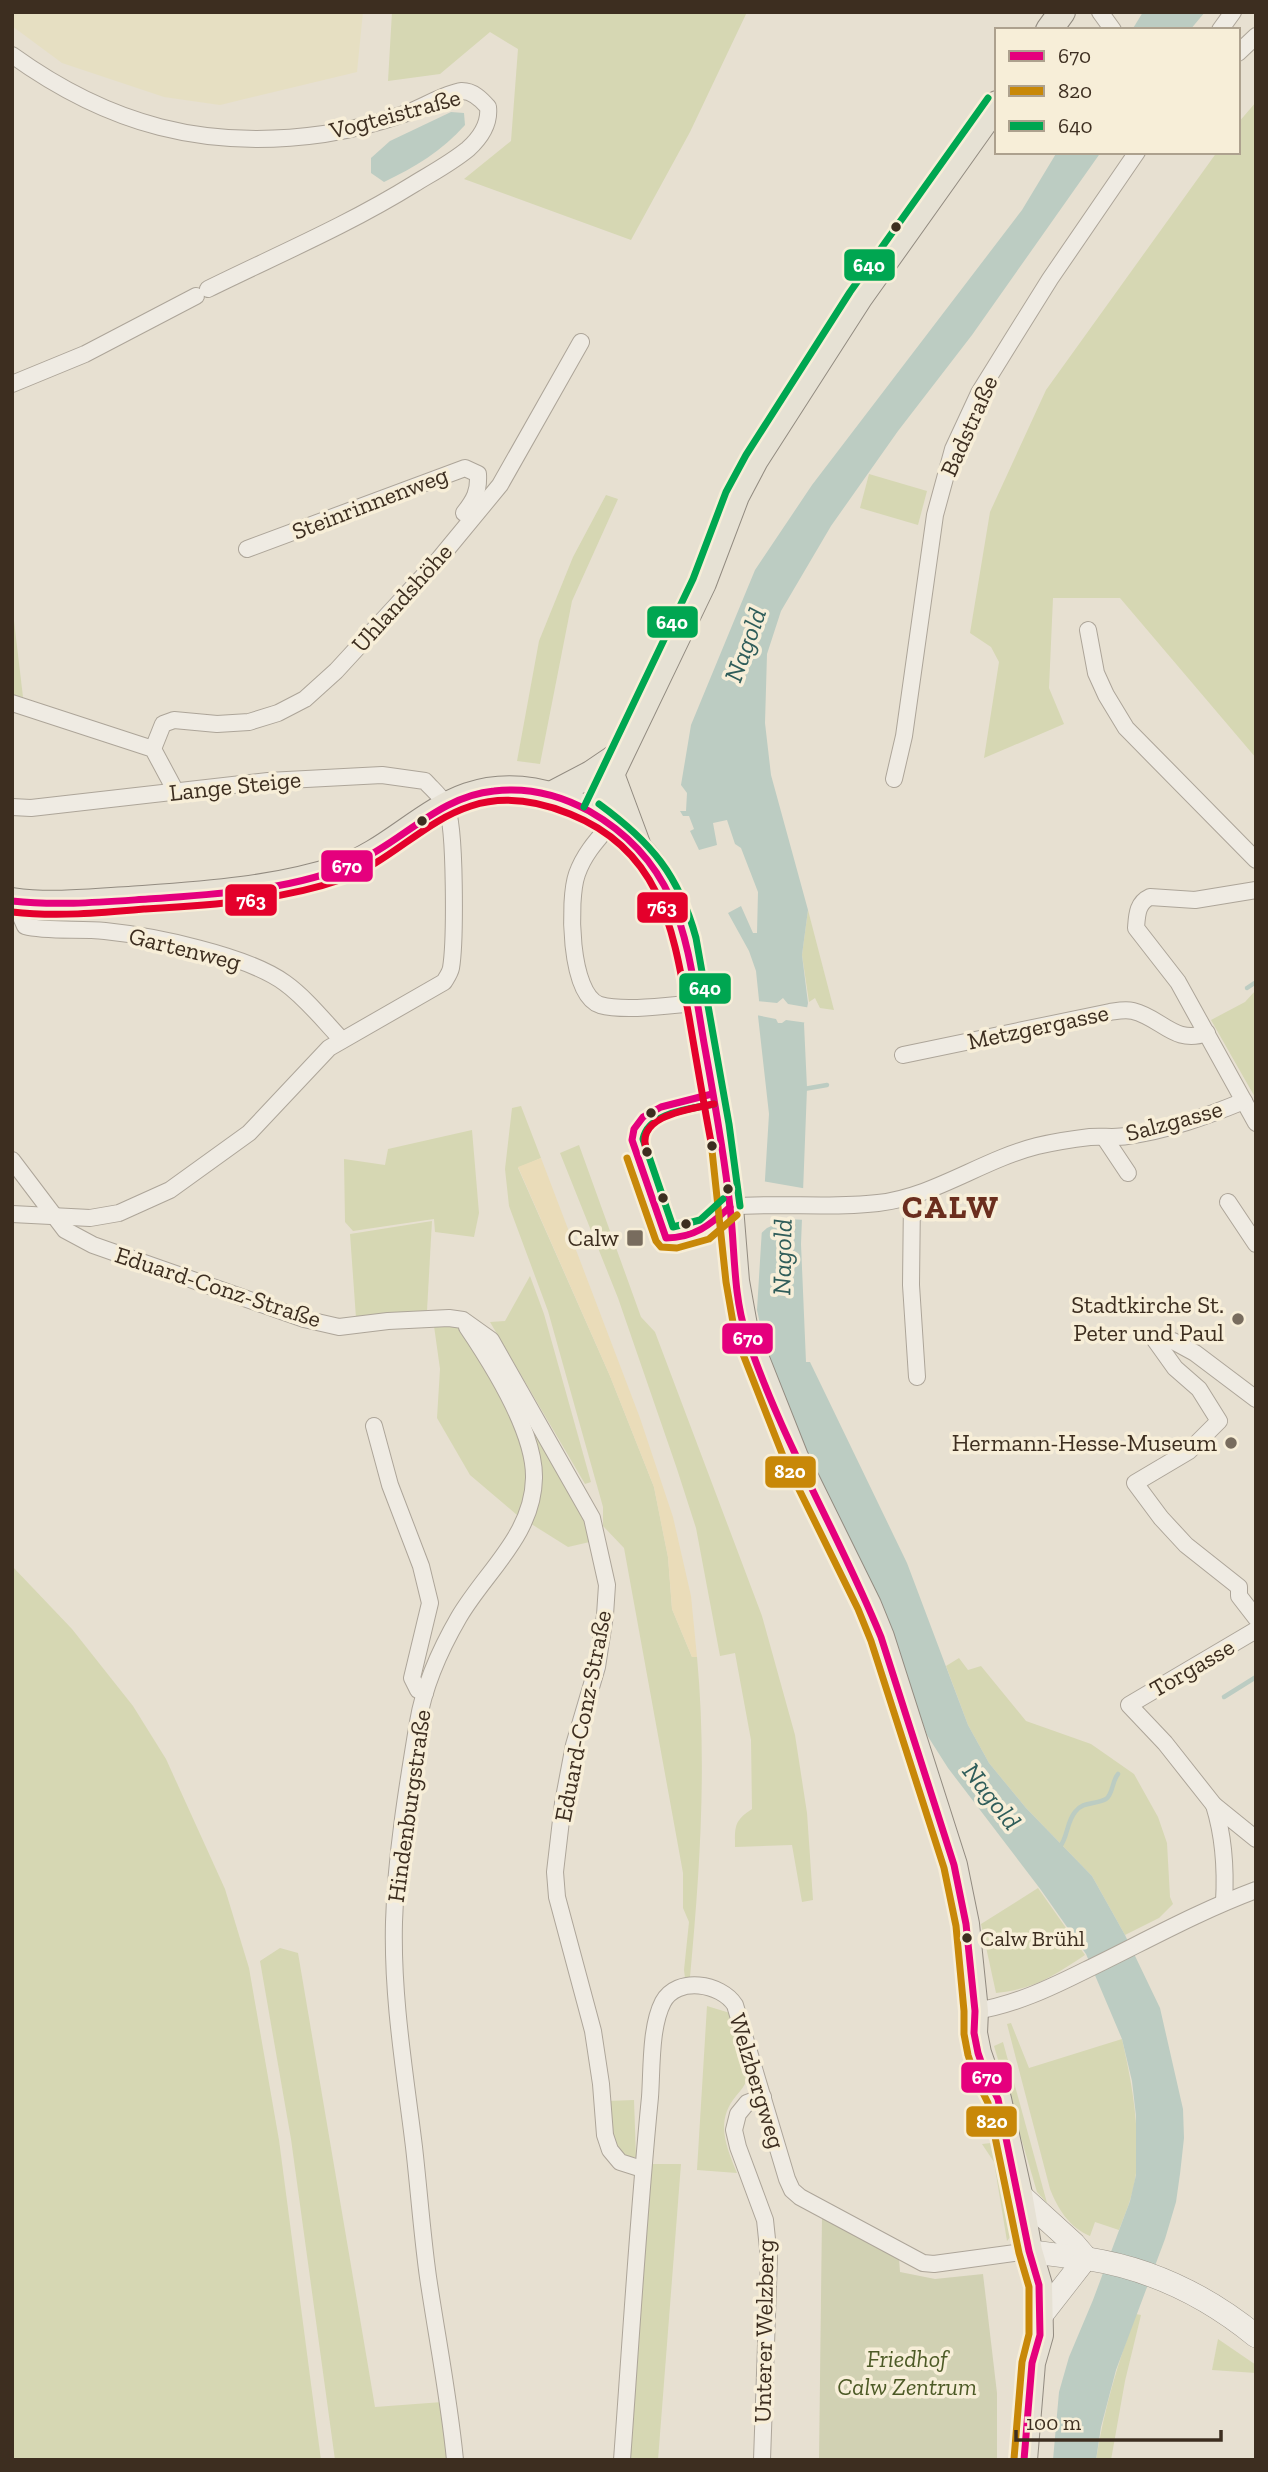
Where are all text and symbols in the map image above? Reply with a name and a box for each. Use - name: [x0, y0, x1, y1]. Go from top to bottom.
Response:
- legend: [995, 28, 1240, 154]
- text: 670: [1058, 43, 1091, 68]
- text: 820: [1058, 78, 1092, 103]
- street label: Vogteistraße: [325, 82, 464, 145]
- text: 640: [1058, 113, 1093, 138]
- unlabelled marker: [889, 220, 903, 234]
- line badge: 640: [843, 248, 896, 282]
- text: 640: [853, 254, 885, 277]
- street label: Badstraße: [933, 371, 1004, 481]
- street label: Steinrinnenweg: [288, 459, 452, 546]
- street label: Uhlandshöhe: [345, 537, 458, 658]
- water label: Nagold: [717, 604, 773, 686]
- line badge: 640: [646, 605, 699, 639]
- text: 640: [656, 611, 688, 634]
- street label: Lange Steige: [168, 764, 302, 807]
- unlabelled marker: [415, 814, 429, 828]
- line badge: 670: [320, 849, 374, 883]
- text: 670: [332, 855, 362, 878]
- line badge: 763: [224, 883, 278, 917]
- text: 763: [236, 889, 266, 912]
- line badge: 763: [636, 891, 689, 924]
- text: 763: [647, 896, 677, 919]
- street label: Gartenweg: [126, 921, 244, 976]
- line badge: 640: [678, 972, 732, 1005]
- text: 640: [689, 977, 721, 1000]
- street label: Metzgergasse: [965, 997, 1111, 1056]
- street label: Salzgasse: [1122, 1094, 1225, 1147]
- unlabelled marker: [644, 1106, 658, 1120]
- unlabelled marker: [705, 1139, 719, 1153]
- unlabelled marker: [640, 1145, 654, 1159]
- unlabelled marker: [721, 1182, 735, 1196]
- district label: CALW: [902, 1188, 1000, 1226]
- unlabelled marker: [656, 1191, 670, 1205]
- unlabelled marker: [679, 1217, 693, 1231]
- water label: Nagold: [765, 1218, 799, 1296]
- place label: Calw: [567, 1223, 620, 1252]
- marker: Calw: [625, 1228, 645, 1248]
- street label: Eduard-Conz-Straße: [112, 1240, 325, 1333]
- place label: Stadtkirche St. Peter und Paul: [1071, 1290, 1224, 1347]
- marker: Stadtkirche St. Peter und Paul: [1230, 1311, 1246, 1327]
- line badge: 670: [721, 1322, 774, 1355]
- text: 670: [733, 1327, 763, 1350]
- place label: Hermann-Hesse-Museum: [952, 1428, 1217, 1457]
- marker: Hermann-Hesse-Museum: [1223, 1435, 1239, 1451]
- line badge: 820: [764, 1455, 817, 1489]
- text: 820: [774, 1460, 806, 1483]
- street label: Eduard-Conz-Straße: [548, 1608, 617, 1824]
- street label: Torgasse: [1144, 1632, 1239, 1703]
- street label: Hindenburgstraße: [381, 1708, 436, 1904]
- water label: Nagold: [956, 1756, 1028, 1836]
- place label: Calw Brühl: [980, 1925, 1085, 1952]
- marker: Calw Brühl: [960, 1931, 974, 1945]
- street label: Welzbergweg: [723, 2010, 792, 2152]
- line badge: 670: [960, 2061, 1013, 2094]
- text: 670: [972, 2066, 1002, 2089]
- line badge: 820: [965, 2105, 1018, 2138]
- text: 820: [976, 2110, 1008, 2133]
- street label: Unterer Welzberg: [747, 2239, 780, 2423]
- park label: Friedhof Calw Zentrum: [837, 2344, 977, 2401]
- scale bar: [1016, 2398, 1221, 2442]
- text: 100 m: [1026, 2410, 1081, 2435]

